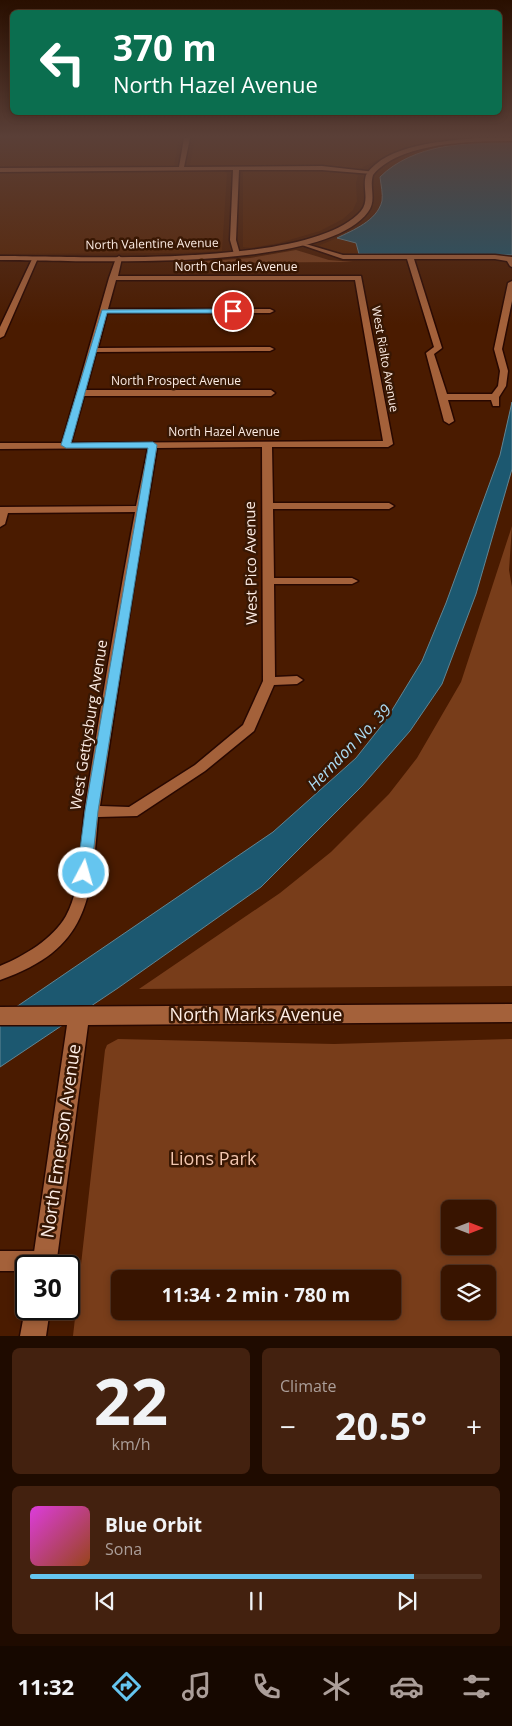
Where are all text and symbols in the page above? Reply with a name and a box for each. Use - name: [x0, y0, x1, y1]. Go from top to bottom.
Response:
- text: 370 m: [113, 24, 217, 71]
- icon: left: [30, 30, 95, 95]
- text: North Hazel Avenue: [113, 69, 318, 99]
- street label: North Valentine Avenue: [85, 234, 219, 253]
- street label: North Charles Avenue: [175, 258, 298, 275]
- pin: [212, 290, 254, 332]
- icon: arrive: [219, 297, 247, 325]
- street label: West Rialto Avenue: [368, 305, 403, 414]
- street label: North Prospect Avenue: [111, 372, 241, 389]
- street label: North Hazel Avenue: [168, 423, 280, 440]
- street label: West Pico Avenue: [239, 501, 261, 625]
- street label: West Gettysburg Avenue: [65, 638, 111, 811]
- water label: Herndon No. 39: [302, 699, 396, 795]
- position arrow: [57, 846, 109, 898]
- street label: North Marks Avenue: [170, 1002, 342, 1026]
- street label: North Emerson Avenue: [35, 1042, 86, 1239]
- park label: Lions Park: [170, 1146, 257, 1170]
- north arrow: [441, 1200, 496, 1255]
- map controls: [441, 1200, 496, 1320]
- speed limit sign: 30: [15, 1255, 80, 1320]
- button: layers: [441, 1265, 496, 1320]
- text: 11:34 · 2 min · 780 m: [162, 1282, 350, 1308]
- text: 22: [94, 1356, 168, 1444]
- text: Climate: [280, 1375, 337, 1397]
- text: 20.5°: [335, 1399, 427, 1451]
- text: −: [280, 1407, 296, 1445]
- text: +: [466, 1407, 482, 1445]
- text: km/h: [112, 1433, 150, 1455]
- text: Blue Orbit: [105, 1512, 202, 1538]
- text: Sona: [105, 1538, 142, 1560]
- icon: previous: [91, 1587, 119, 1615]
- icon: pause: [242, 1587, 270, 1615]
- icon: next: [393, 1587, 421, 1615]
- icon: directions: [109, 1669, 144, 1704]
- icon: music: [179, 1669, 214, 1704]
- icon: phone: [249, 1669, 284, 1704]
- icon: climate: [319, 1669, 354, 1704]
- icon: car: [389, 1669, 424, 1704]
- icon: filters: [459, 1669, 494, 1704]
- text: 11:32: [18, 1671, 74, 1701]

